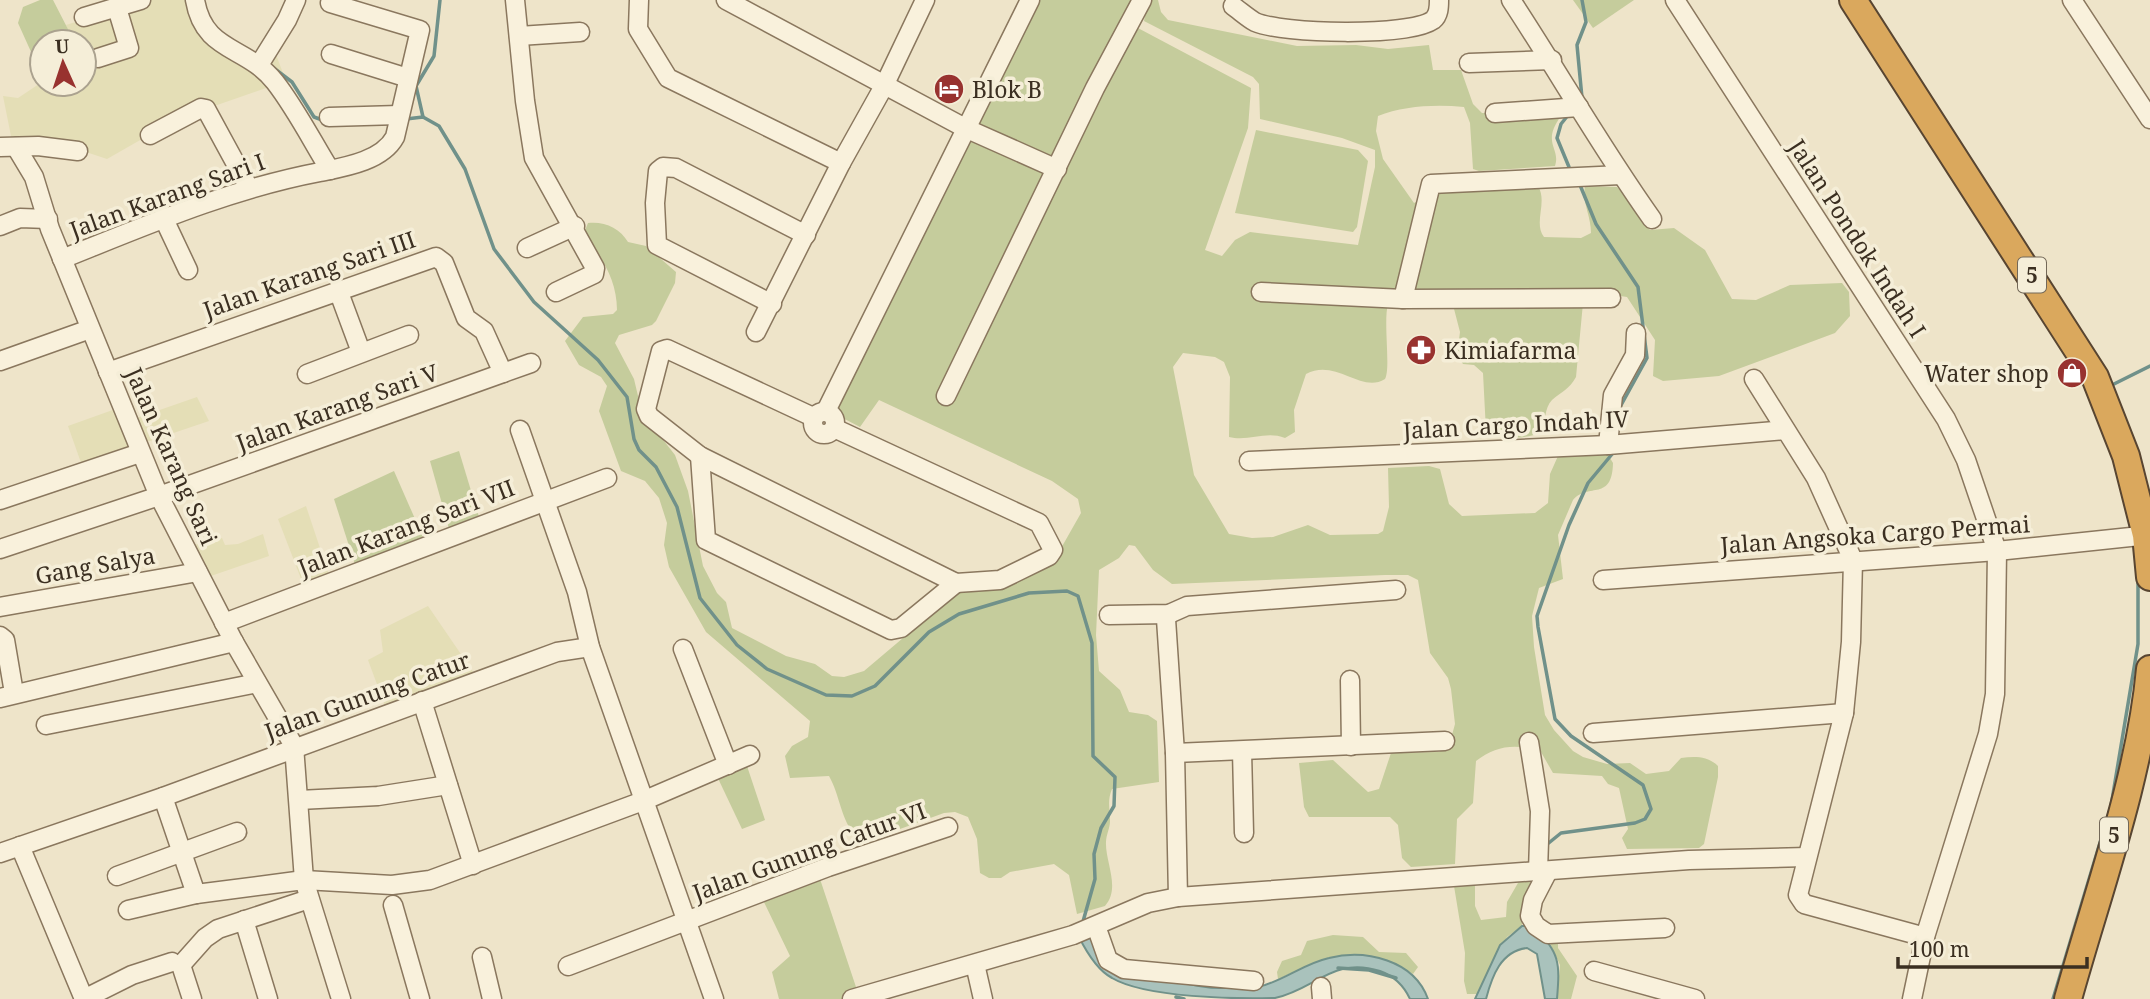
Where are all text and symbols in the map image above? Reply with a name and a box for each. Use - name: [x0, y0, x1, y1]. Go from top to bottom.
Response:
- north arrow: [28, 28, 98, 98]
- text: U: [54, 33, 70, 59]
- hotel icon: Blok B: [932, 72, 966, 106]
- place label: Blok B: [972, 73, 1042, 105]
- street label: Jalan Pondok Indah I: [1781, 132, 1934, 343]
- street label: Jalan Karang Sari I: [64, 145, 269, 246]
- street label: Jalan Karang Sari III: [198, 223, 419, 326]
- road number: 5: [2018, 258, 2046, 292]
- pharmacy icon: Kimiafarma: [1404, 333, 1438, 367]
- place label: Kimiafarma: [1444, 334, 1576, 366]
- street label: Jalan Karang Sari V: [231, 355, 443, 459]
- shop icon: Water shop: [2055, 356, 2089, 390]
- place label: Water shop: [1924, 357, 2049, 389]
- street label: Jalan Karang Sari: [118, 361, 226, 550]
- street label: Jalan Cargo Indah IV: [1401, 402, 1630, 446]
- street label: Jalan Karang Sari VII: [292, 471, 519, 583]
- street label: Jalan Angsoka Cargo Permai: [1718, 507, 2031, 561]
- street label: Gang Salya: [33, 539, 157, 591]
- street label: Jalan Gunung Catur: [259, 643, 474, 747]
- street label: Jalan Gunung Catur VI: [687, 794, 930, 908]
- road number: 5: [2100, 818, 2128, 852]
- scale bar: [1898, 926, 2087, 970]
- text: 100 m: [1909, 935, 1970, 963]

